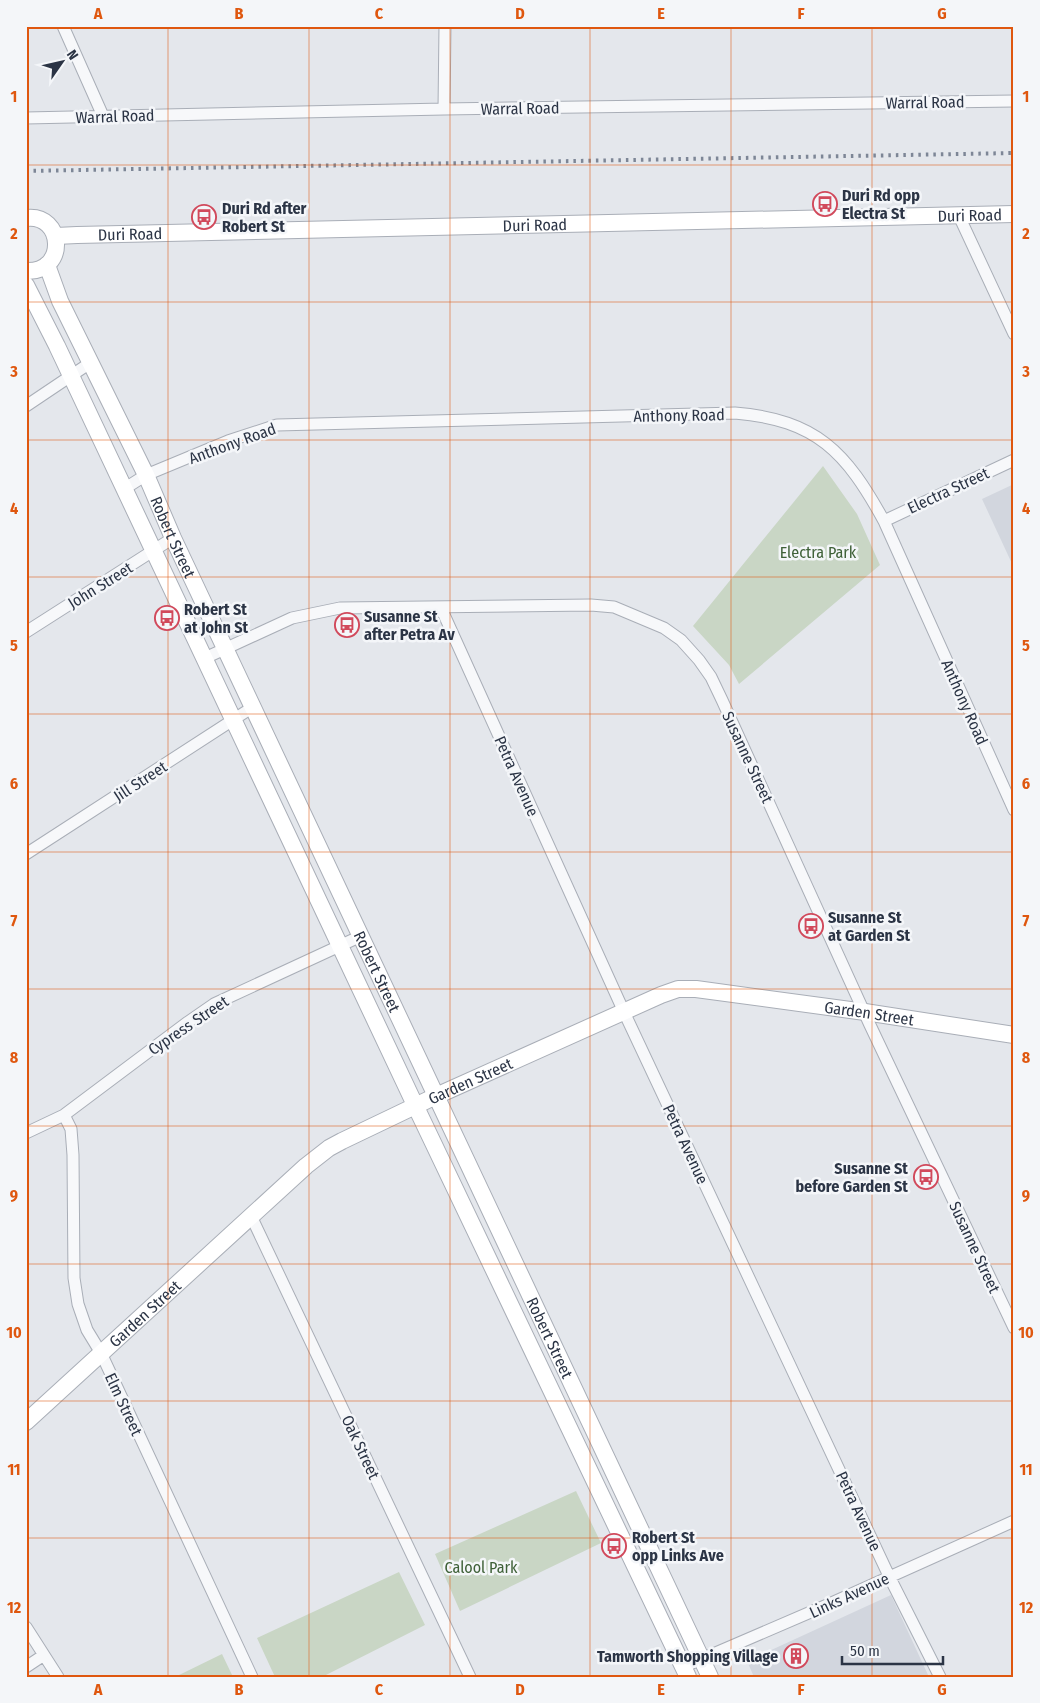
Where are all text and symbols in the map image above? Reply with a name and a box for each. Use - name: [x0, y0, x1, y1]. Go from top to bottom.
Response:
- text: A: [93, 4, 103, 23]
- text: B: [235, 4, 244, 23]
- text: C: [375, 4, 384, 23]
- text: D: [515, 4, 525, 23]
- text: E: [657, 4, 665, 23]
- text: F: [797, 4, 805, 23]
- text: G: [937, 4, 947, 23]
- north arrow: [38, 38, 88, 88]
- text: N: [63, 47, 82, 63]
- text: 1: [11, 87, 17, 106]
- text: 1: [1023, 87, 1029, 106]
- street label: Warral Road: [885, 92, 965, 113]
- street label: Warral Road: [480, 98, 560, 119]
- street label: Warral Road: [75, 106, 155, 127]
- place label: Duri Rd opp Electra St: [842, 186, 920, 223]
- bus stop icon: Duri Rd opp Electra St: [812, 191, 838, 217]
- place label: Duri Rd after Robert St: [222, 199, 307, 236]
- bus stop icon: Duri Rd after Robert St: [191, 204, 217, 230]
- street label: Duri Road: [937, 205, 1002, 226]
- street label: Duri Road: [503, 215, 567, 235]
- text: 2: [9, 224, 18, 243]
- street label: Duri Road: [98, 224, 162, 245]
- text: 2: [1021, 224, 1030, 243]
- text: 3: [9, 362, 18, 381]
- text: 3: [1021, 362, 1030, 381]
- street label: Anthony Road: [633, 405, 725, 426]
- street label: Anthony Road: [186, 419, 278, 468]
- street label: Electra Street: [905, 463, 993, 518]
- street label: Robert Street: [146, 494, 200, 582]
- text: 4: [10, 499, 18, 518]
- text: 4: [1022, 499, 1030, 518]
- park label: Electra Park: [780, 543, 857, 562]
- street label: John Street: [64, 558, 137, 613]
- place label: Robert St at John St: [184, 600, 248, 637]
- bus stop icon: Robert St at John St: [154, 605, 180, 631]
- place label: Susanne St after Petra Av: [364, 607, 455, 644]
- bus stop icon: Susanne St after Petra Av: [334, 612, 360, 638]
- text: 5: [10, 636, 18, 655]
- text: 5: [1022, 636, 1030, 655]
- street label: Anthony Road: [937, 657, 992, 748]
- street label: Susanne Street: [718, 708, 777, 807]
- street label: Petra Avenue: [490, 733, 543, 819]
- street label: Jill Street: [110, 757, 171, 806]
- text: 6: [10, 774, 18, 793]
- text: 6: [1022, 774, 1030, 793]
- place label: Susanne St at Garden St: [828, 908, 911, 945]
- text: 7: [11, 911, 18, 930]
- text: 7: [1023, 911, 1030, 930]
- bus stop icon: Susanne St at Garden St: [798, 913, 824, 939]
- street label: Robert Street: [350, 928, 404, 1016]
- street label: Cypress Street: [145, 991, 233, 1059]
- street label: Garden Street: [823, 998, 916, 1030]
- text: 8: [10, 1048, 19, 1067]
- text: 8: [1022, 1048, 1031, 1067]
- street label: Garden Street: [425, 1054, 516, 1108]
- street label: Petra Avenue: [659, 1101, 712, 1187]
- place label: Susanne St before Garden St: [795, 1159, 908, 1196]
- bus stop icon: Susanne St before Garden St: [913, 1164, 939, 1190]
- text: 9: [10, 1186, 18, 1205]
- text: 9: [1022, 1186, 1030, 1205]
- street label: Susanne Street: [945, 1198, 1004, 1297]
- street label: Garden Street: [105, 1276, 185, 1351]
- street label: Robert Street: [522, 1294, 577, 1382]
- text: 10: [6, 1323, 22, 1342]
- text: 10: [1018, 1323, 1034, 1342]
- street label: Elm Street: [101, 1370, 147, 1439]
- street label: Oak Street: [338, 1412, 384, 1483]
- text: 11: [7, 1460, 21, 1479]
- text: 11: [1019, 1460, 1033, 1479]
- street label: Petra Avenue: [832, 1468, 885, 1554]
- place label: Robert St opp Links Ave: [632, 1528, 724, 1565]
- bus stop icon: Robert St opp Links Ave: [601, 1533, 627, 1559]
- park label: Calool Park: [444, 1558, 518, 1577]
- street label: Links Avenue: [806, 1569, 892, 1622]
- text: 12: [7, 1598, 22, 1617]
- text: 12: [1019, 1598, 1034, 1617]
- scale bar: [842, 1633, 944, 1665]
- text: 50 m: [850, 1642, 880, 1660]
- building icon: Tamworth Shopping Village: [783, 1643, 809, 1669]
- place label: Tamworth Shopping Village: [597, 1647, 778, 1666]
- text: A: [93, 1680, 103, 1699]
- text: B: [235, 1680, 244, 1699]
- text: C: [375, 1680, 384, 1699]
- text: D: [515, 1680, 525, 1699]
- text: E: [657, 1680, 665, 1699]
- text: F: [797, 1680, 805, 1699]
- text: G: [937, 1680, 947, 1699]

